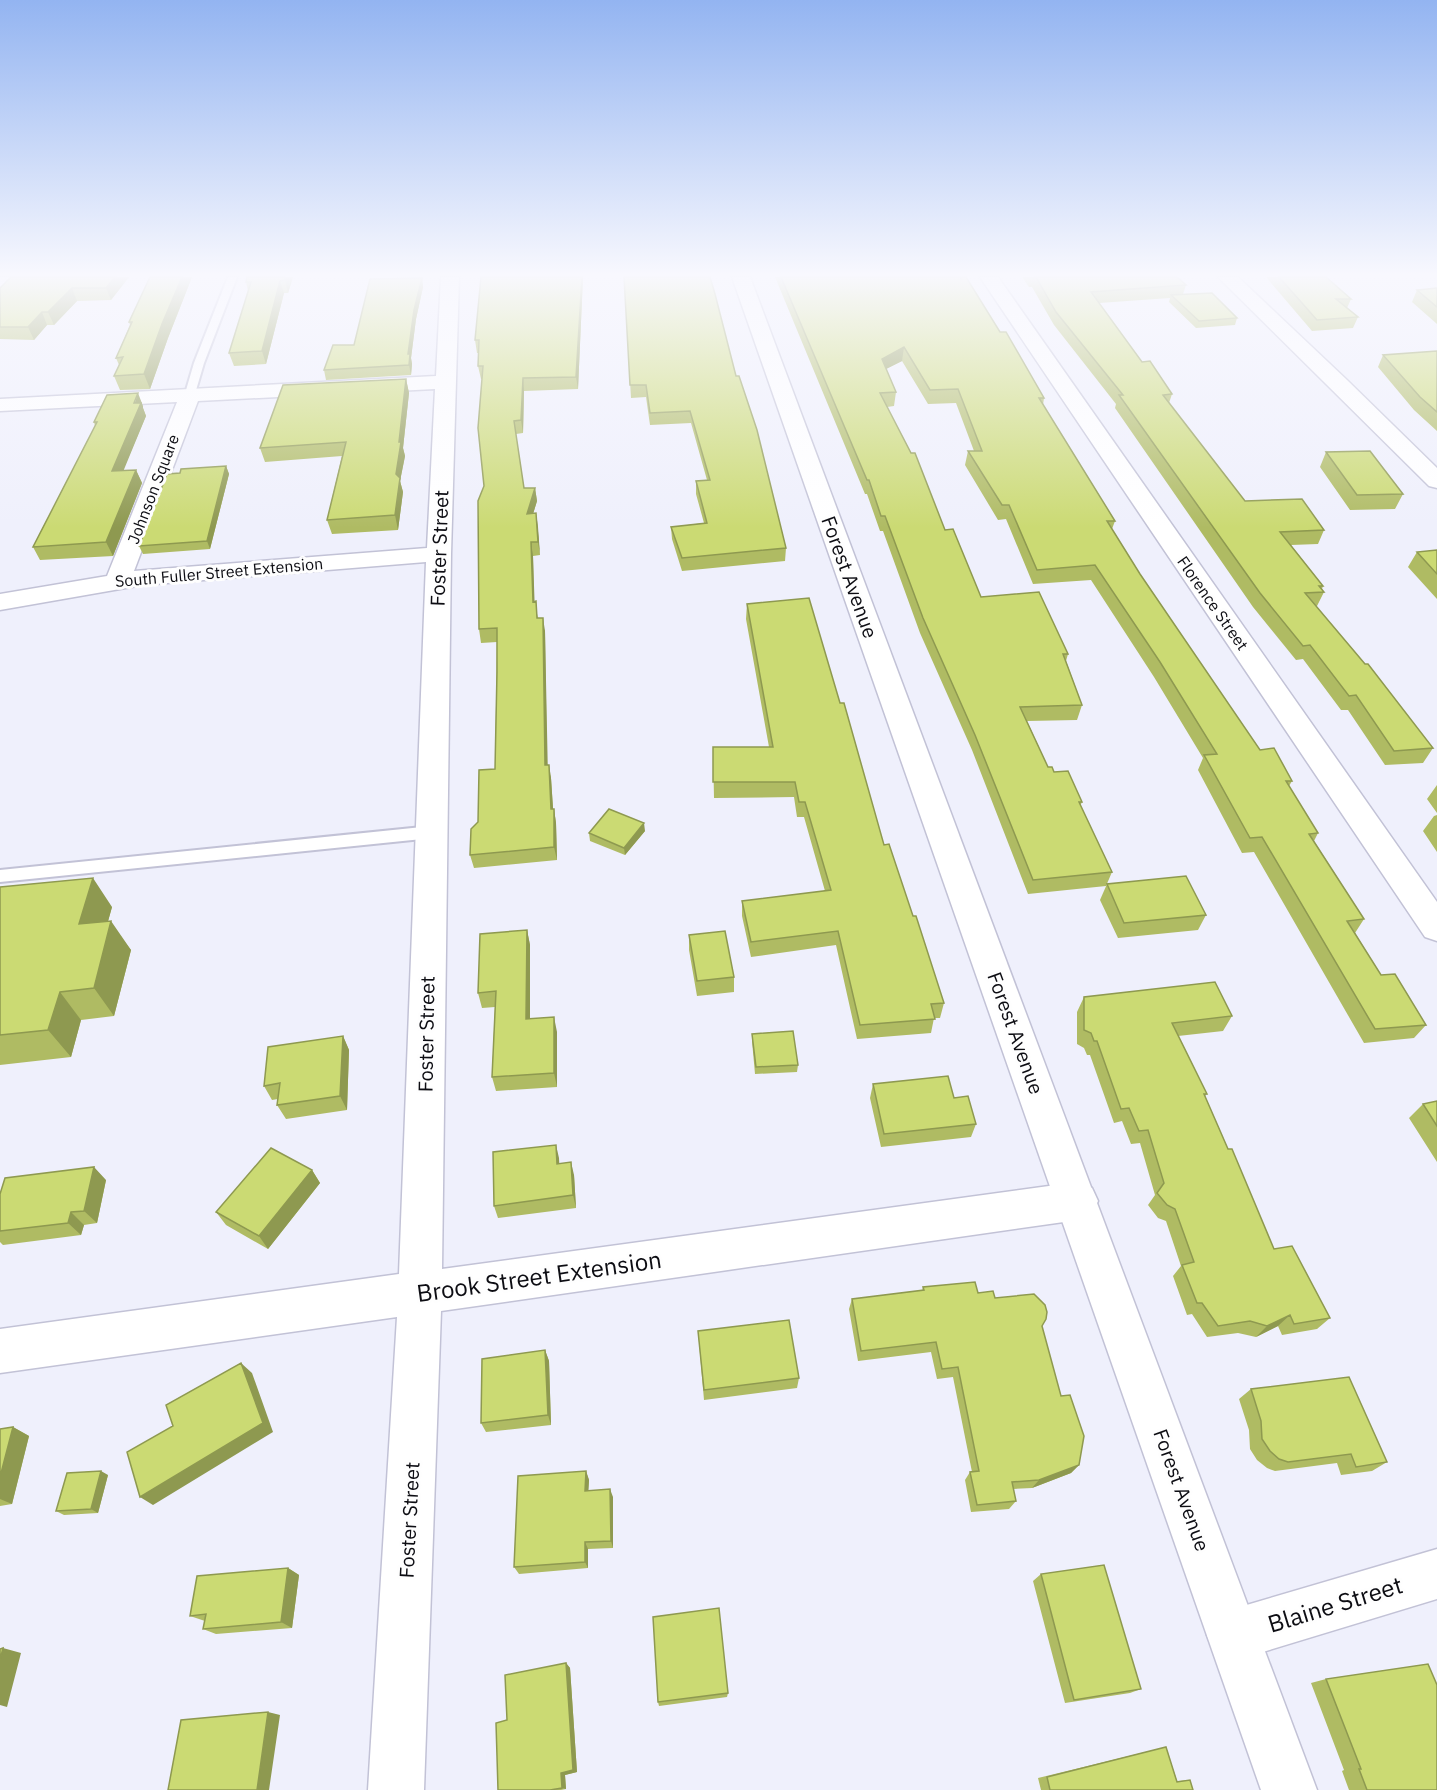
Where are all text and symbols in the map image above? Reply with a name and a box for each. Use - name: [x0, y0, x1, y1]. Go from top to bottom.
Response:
- street label: Johnson Square: [123, 431, 183, 547]
- street label: Foster Street: [423, 489, 455, 607]
- street label: Forest Avenue: [815, 512, 885, 642]
- street label: Florence Street: [1173, 552, 1253, 654]
- street label: South Fuller Street Extension: [114, 553, 324, 591]
- street label: Forest Avenue: [981, 968, 1051, 1098]
- street label: Foster Street: [411, 976, 441, 1092]
- street label: Brook Street Extension: [414, 1243, 664, 1309]
- street label: Forest Avenue: [1147, 1425, 1217, 1555]
- street label: Foster Street: [392, 1461, 426, 1579]
- street label: Blaine Street: [1264, 1568, 1406, 1640]

